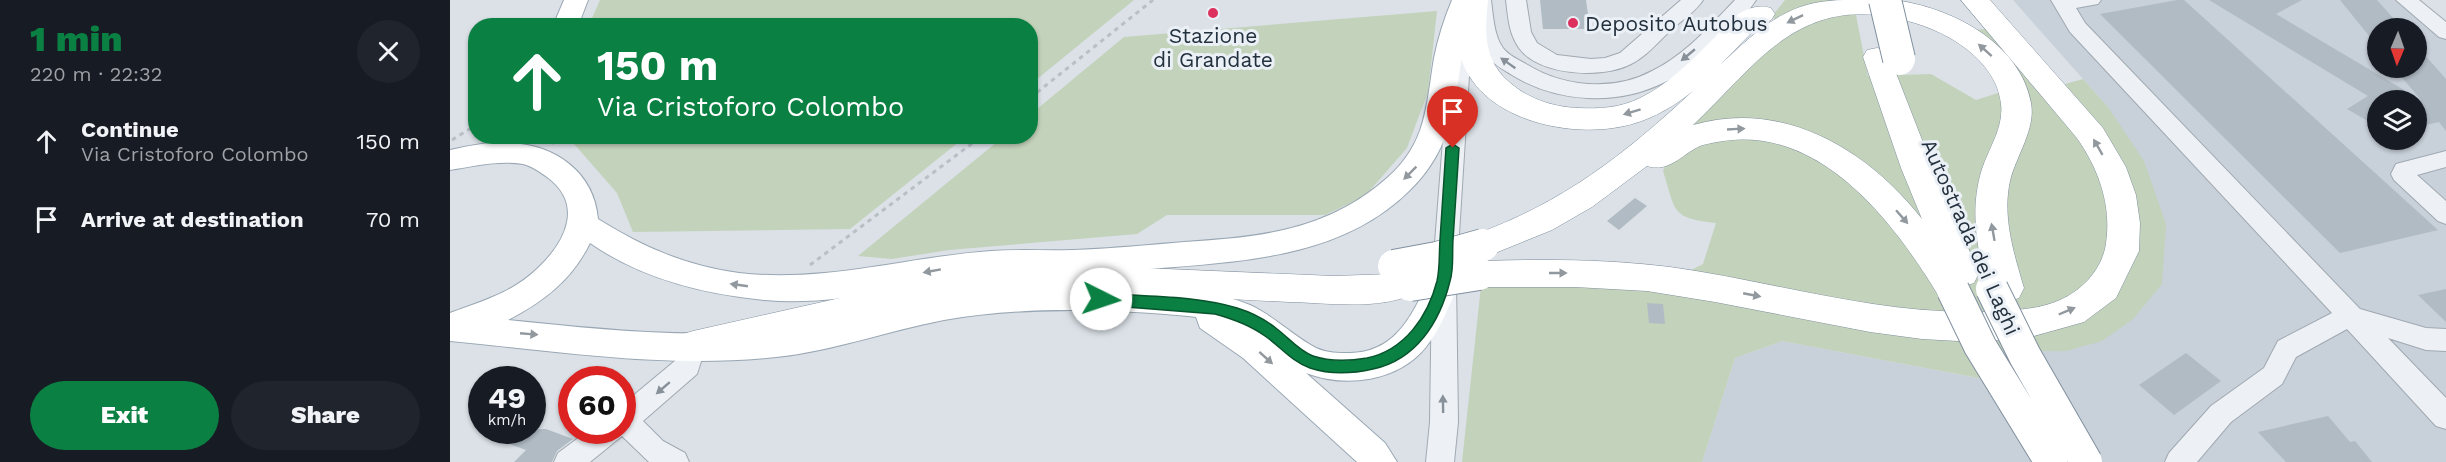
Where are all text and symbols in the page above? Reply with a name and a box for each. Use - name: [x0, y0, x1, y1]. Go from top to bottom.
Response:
- marker: Stazione di Grandate: [1206, 6, 1220, 20]
- place label: Deposito Autobus: [1585, 11, 1768, 36]
- one-way arrow: [1787, 15, 1804, 24]
- marker: Deposito Autobus: [1566, 16, 1580, 30]
- text: 1 min: [30, 18, 123, 60]
- north arrow: [2367, 18, 2427, 78]
- map controls: [2367, 18, 2427, 150]
- button: close: [357, 20, 420, 83]
- place label: Stazione di Grandate: [1153, 23, 1273, 72]
- text: 150 m: [597, 41, 718, 90]
- icon: ahead: [498, 42, 576, 120]
- one-way arrow: [1978, 44, 1993, 57]
- one-way arrow: [1680, 49, 1696, 62]
- one-way arrow: [1501, 57, 1517, 69]
- text: 220 m · 22:32: [30, 62, 162, 86]
- pin: [1427, 86, 1478, 148]
- button: layers: [2367, 90, 2427, 150]
- text: Via Cristoforo Colombo: [597, 91, 904, 123]
- icon: arrive: [1436, 95, 1469, 128]
- one-way arrow: [1623, 108, 1641, 117]
- text: Continue: [81, 117, 179, 142]
- one-way arrow: [1727, 124, 1746, 133]
- icon: ahead: [30, 125, 63, 158]
- text: 150 m: [356, 129, 420, 154]
- street label: Autostrada dei Laghi: [1916, 135, 2026, 339]
- one-way arrow: [2093, 139, 2104, 155]
- text: Via Cristoforo Colombo: [81, 142, 309, 166]
- one-way arrow: [1402, 166, 1417, 180]
- icon: arrive: [30, 203, 63, 236]
- text: Arrive at destination: [81, 207, 304, 232]
- text: 70 m: [366, 207, 420, 232]
- one-way arrow: [1895, 209, 1908, 224]
- one-way arrow: [1988, 222, 1997, 241]
- one-way arrow: [923, 267, 942, 276]
- position arrow: [1069, 267, 1133, 331]
- one-way arrow: [1549, 268, 1568, 278]
- one-way arrow: [729, 280, 748, 289]
- one-way arrow: [1742, 291, 1761, 300]
- one-way arrow: [2059, 306, 2077, 316]
- one-way arrow: [520, 330, 539, 339]
- one-way arrow: [1258, 351, 1273, 364]
- speed limit sign: 60: [558, 366, 636, 444]
- text: 49: [488, 380, 526, 415]
- button: Exit: [30, 381, 219, 450]
- button: Share: [231, 381, 420, 450]
- one-way arrow: [655, 381, 671, 394]
- one-way arrow: [1439, 394, 1448, 413]
- text: km/h: [488, 411, 526, 429]

